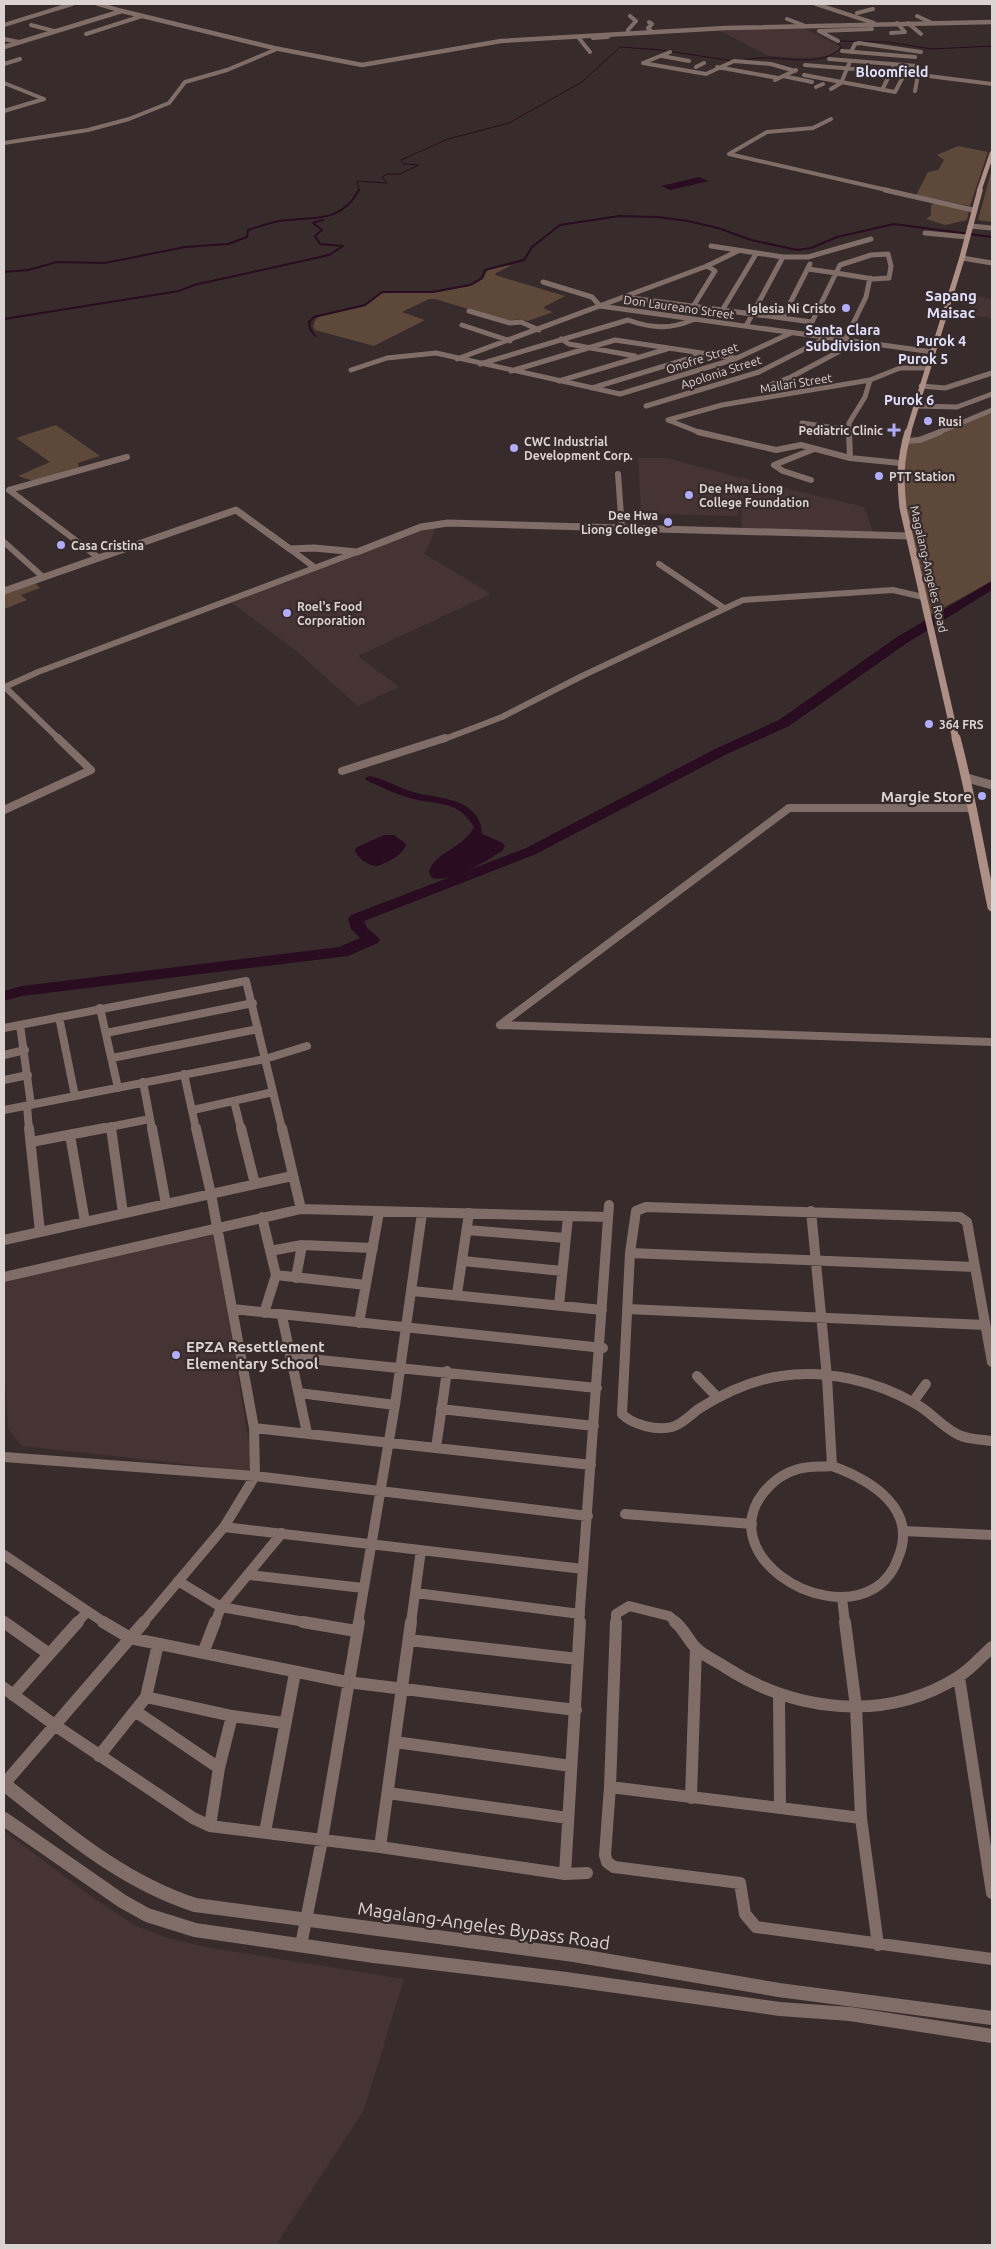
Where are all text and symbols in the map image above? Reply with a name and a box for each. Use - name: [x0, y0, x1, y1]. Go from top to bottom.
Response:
- district label: Bloomfield: [856, 64, 928, 80]
- district label: Sapang Maisac: [925, 287, 977, 321]
- street label: Don Laureano Street: [623, 293, 735, 321]
- place label: Iglesia Ni Cristo: [747, 302, 836, 315]
- marker: Iglesia Ni Cristo: [840, 302, 852, 314]
- district label: Santa Clara Subdivision: [805, 322, 881, 354]
- district label: Purok 4: [916, 333, 966, 349]
- street label: Onofre Street: [664, 340, 740, 376]
- district label: Purok 5: [898, 351, 948, 367]
- street label: Apolonia Street: [679, 353, 763, 391]
- street label: Mallari Street: [759, 371, 833, 395]
- district label: Purok 6: [884, 392, 934, 408]
- marker: Rusi: [922, 415, 934, 427]
- place label: Rusi: [938, 415, 962, 428]
- marker: Pediatric Clinic: [887, 423, 901, 437]
- place label: Pediatric Clinic: [799, 424, 883, 437]
- place label: CWC Industrial Development Corp.: [524, 435, 633, 462]
- marker: CWC Industrial Development Corp.: [508, 442, 520, 454]
- marker: PTT Station: [873, 470, 885, 482]
- place label: PTT Station: [889, 470, 955, 483]
- place label: Dee Hwa Liong College Foundation: [699, 482, 809, 509]
- marker: Dee Hwa Liong College Foundation: [683, 489, 695, 501]
- street label: Magalang-Angeles Road: [908, 504, 950, 634]
- place label: Dee Hwa Liong College: [581, 509, 658, 536]
- marker: Dee Hwa Liong College: [662, 516, 674, 528]
- marker: Casa Cristina: [55, 539, 67, 551]
- place label: Casa Cristina: [71, 539, 144, 552]
- place label: Roel's Food Corporation: [297, 600, 365, 627]
- marker: Roel's Food Corporation: [281, 607, 293, 619]
- marker: 364 FRS: [923, 718, 935, 730]
- place label: 364 FRS: [939, 718, 984, 731]
- place label: Margie Store: [881, 788, 972, 805]
- marker: Margie Store: [976, 790, 988, 802]
- place label: EPZA Resettlement Elementary School: [186, 1338, 325, 1372]
- marker: EPZA Resettlement Elementary School: [170, 1349, 182, 1361]
- street label: Magalang-Angeles Bypass Road: [357, 1897, 611, 1953]

